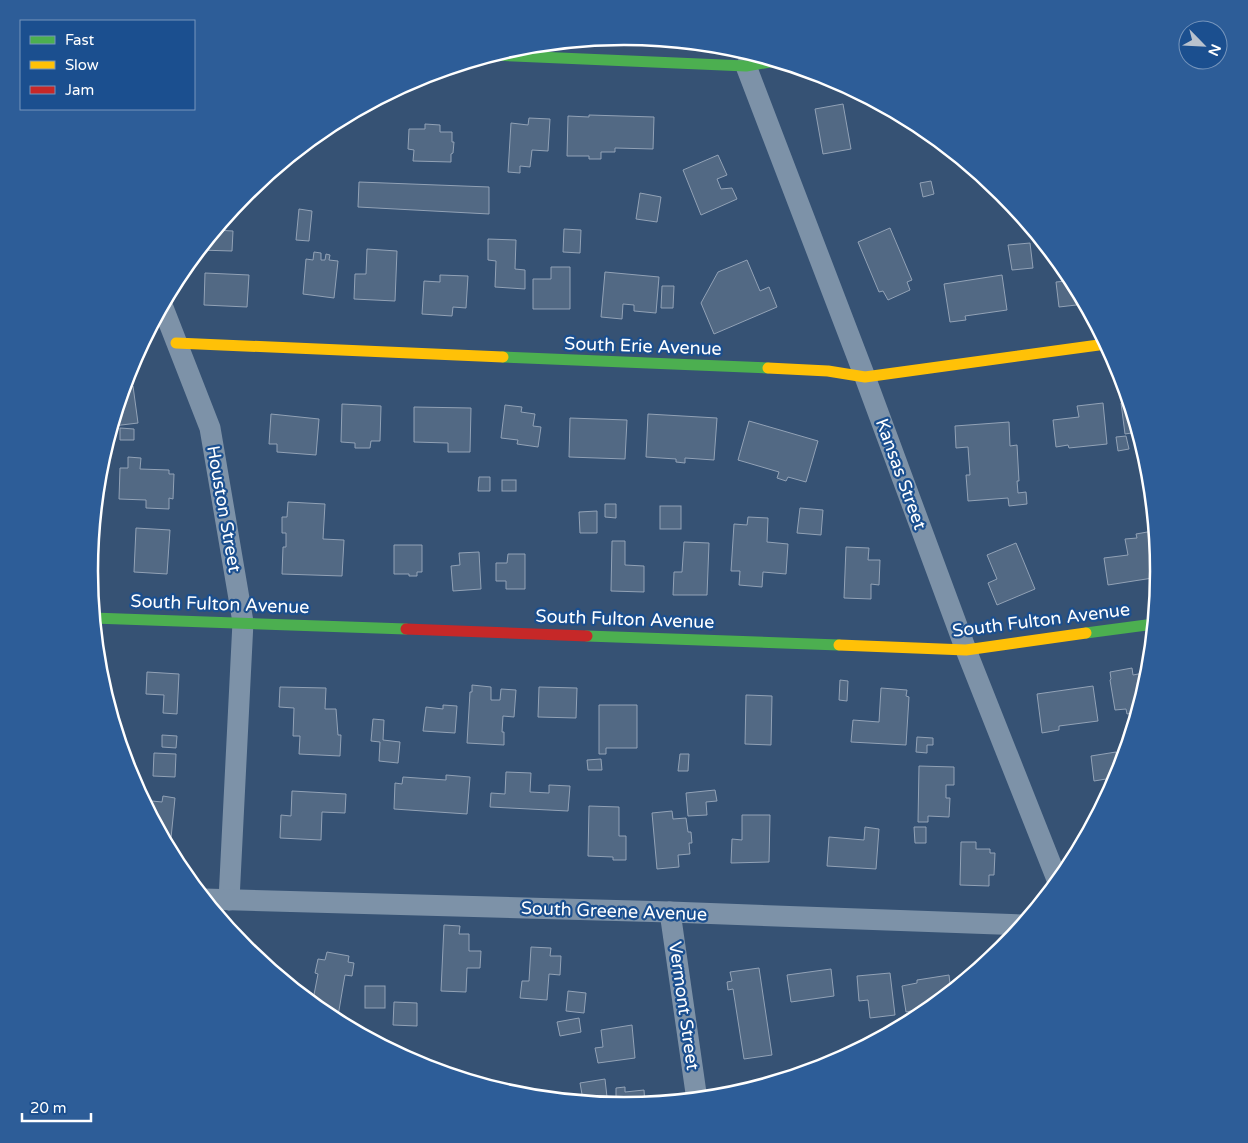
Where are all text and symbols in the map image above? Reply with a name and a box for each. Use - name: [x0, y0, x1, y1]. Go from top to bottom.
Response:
- legend: [20, 20, 195, 110]
- north arrow: [1178, 20, 1228, 70]
- text: Fast: [65, 31, 95, 49]
- text: N: [1204, 41, 1224, 59]
- text: Slow: [65, 56, 99, 74]
- text: Jam: [65, 81, 94, 99]
- street label: South Erie Avenue: [564, 332, 722, 360]
- street label: Kansas Street: [871, 415, 931, 533]
- street label: Houston Street: [202, 444, 246, 574]
- street label: South Fulton Avenue: [130, 590, 310, 618]
- street label: South Fulton Avenue: [951, 598, 1131, 642]
- street label: South Fulton Avenue: [535, 605, 715, 633]
- street label: South Greene Avenue: [520, 897, 708, 925]
- street label: Vermont Street: [664, 940, 704, 1072]
- scale bar: [22, 1090, 91, 1122]
- text: 20 m: [30, 1099, 67, 1117]

